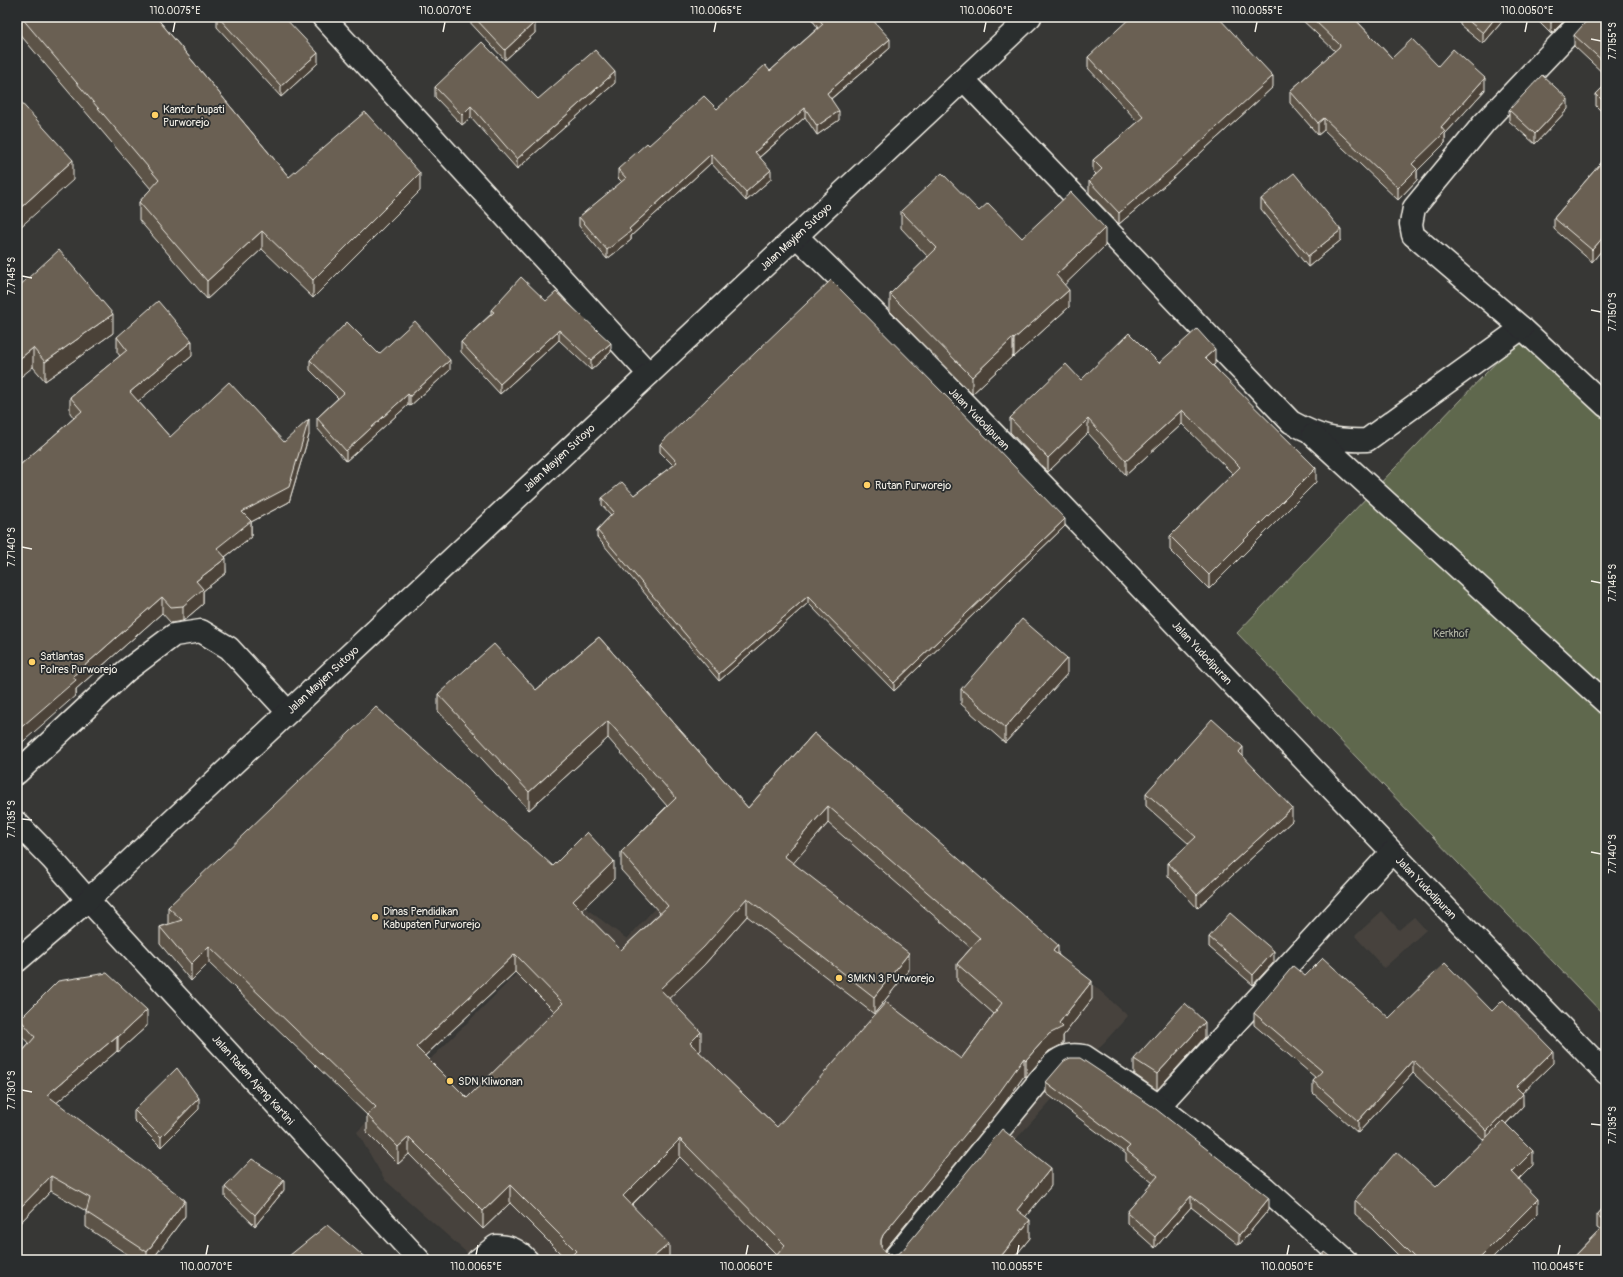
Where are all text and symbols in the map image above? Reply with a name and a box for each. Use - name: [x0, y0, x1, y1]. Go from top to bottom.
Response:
- text: 110.0075°E: [150, 5, 200, 17]
- text: 110.0070°E: [419, 5, 471, 17]
- text: 110.0065°E: [690, 5, 742, 17]
- text: 110.0060°E: [960, 5, 1012, 17]
- text: 110.0055°E: [1232, 5, 1282, 17]
- text: 110.0050°E: [1501, 5, 1553, 17]
- text: 7.7155°S: [1607, 22, 1619, 60]
- place label: Kantor bupati Purworejo: [163, 103, 225, 129]
- marker: Kantor bupati Purworejo: [150, 110, 160, 120]
- street label: Jalan Mayjen Sutoyo: [757, 200, 835, 274]
- text: 7.7145°S: [6, 257, 18, 295]
- text: 7.7150°S: [1607, 292, 1619, 332]
- street label: Jalan Yudodipuran: [946, 385, 1012, 453]
- street label: Jalan Mayjen Sutoyo: [520, 421, 598, 495]
- place label: Rutan Purworejo: [875, 479, 951, 492]
- marker: Rutan Purworejo: [862, 480, 872, 490]
- text: 7.7140°S: [6, 527, 18, 567]
- text: 7.7145°S: [1607, 564, 1619, 602]
- street label: Jalan Yudodipuran: [1169, 619, 1235, 687]
- park label: Kerkhof: [1433, 627, 1470, 640]
- street label: Jalan Mayjen Sutoyo: [284, 643, 362, 717]
- place label: Satlantas Polres Purworejo: [40, 650, 118, 676]
- marker: Satlantas Polres Purworejo: [27, 657, 37, 667]
- text: 7.7135°S: [6, 800, 18, 838]
- text: 7.7140°S: [1607, 834, 1619, 874]
- street label: Jalan Yudodipuran: [1393, 854, 1459, 922]
- place label: Dinas Pendidikan Kabupaten Purworejo: [383, 905, 480, 931]
- marker: Dinas Pendidikan Kabupaten Purworejo: [370, 912, 380, 922]
- place label: SMKN 3 PUrworejo: [847, 972, 935, 985]
- marker: SMKN 3 PUrworejo: [834, 973, 844, 983]
- street label: Jalan Raden Ajeng Kartini: [209, 1032, 297, 1128]
- text: 7.7130°S: [6, 1070, 18, 1110]
- place label: SDN Kliwonan: [458, 1075, 523, 1088]
- marker: SDN Kliwonan: [445, 1076, 455, 1086]
- text: 7.7135°S: [1607, 1106, 1619, 1144]
- text: 110.0070°E: [180, 1261, 232, 1273]
- text: 110.0065°E: [450, 1261, 502, 1273]
- text: 110.0060°E: [720, 1261, 772, 1273]
- text: 110.0055°E: [992, 1261, 1042, 1273]
- text: 110.0050°E: [1261, 1261, 1313, 1273]
- text: 110.0045°E: [1532, 1261, 1584, 1273]

